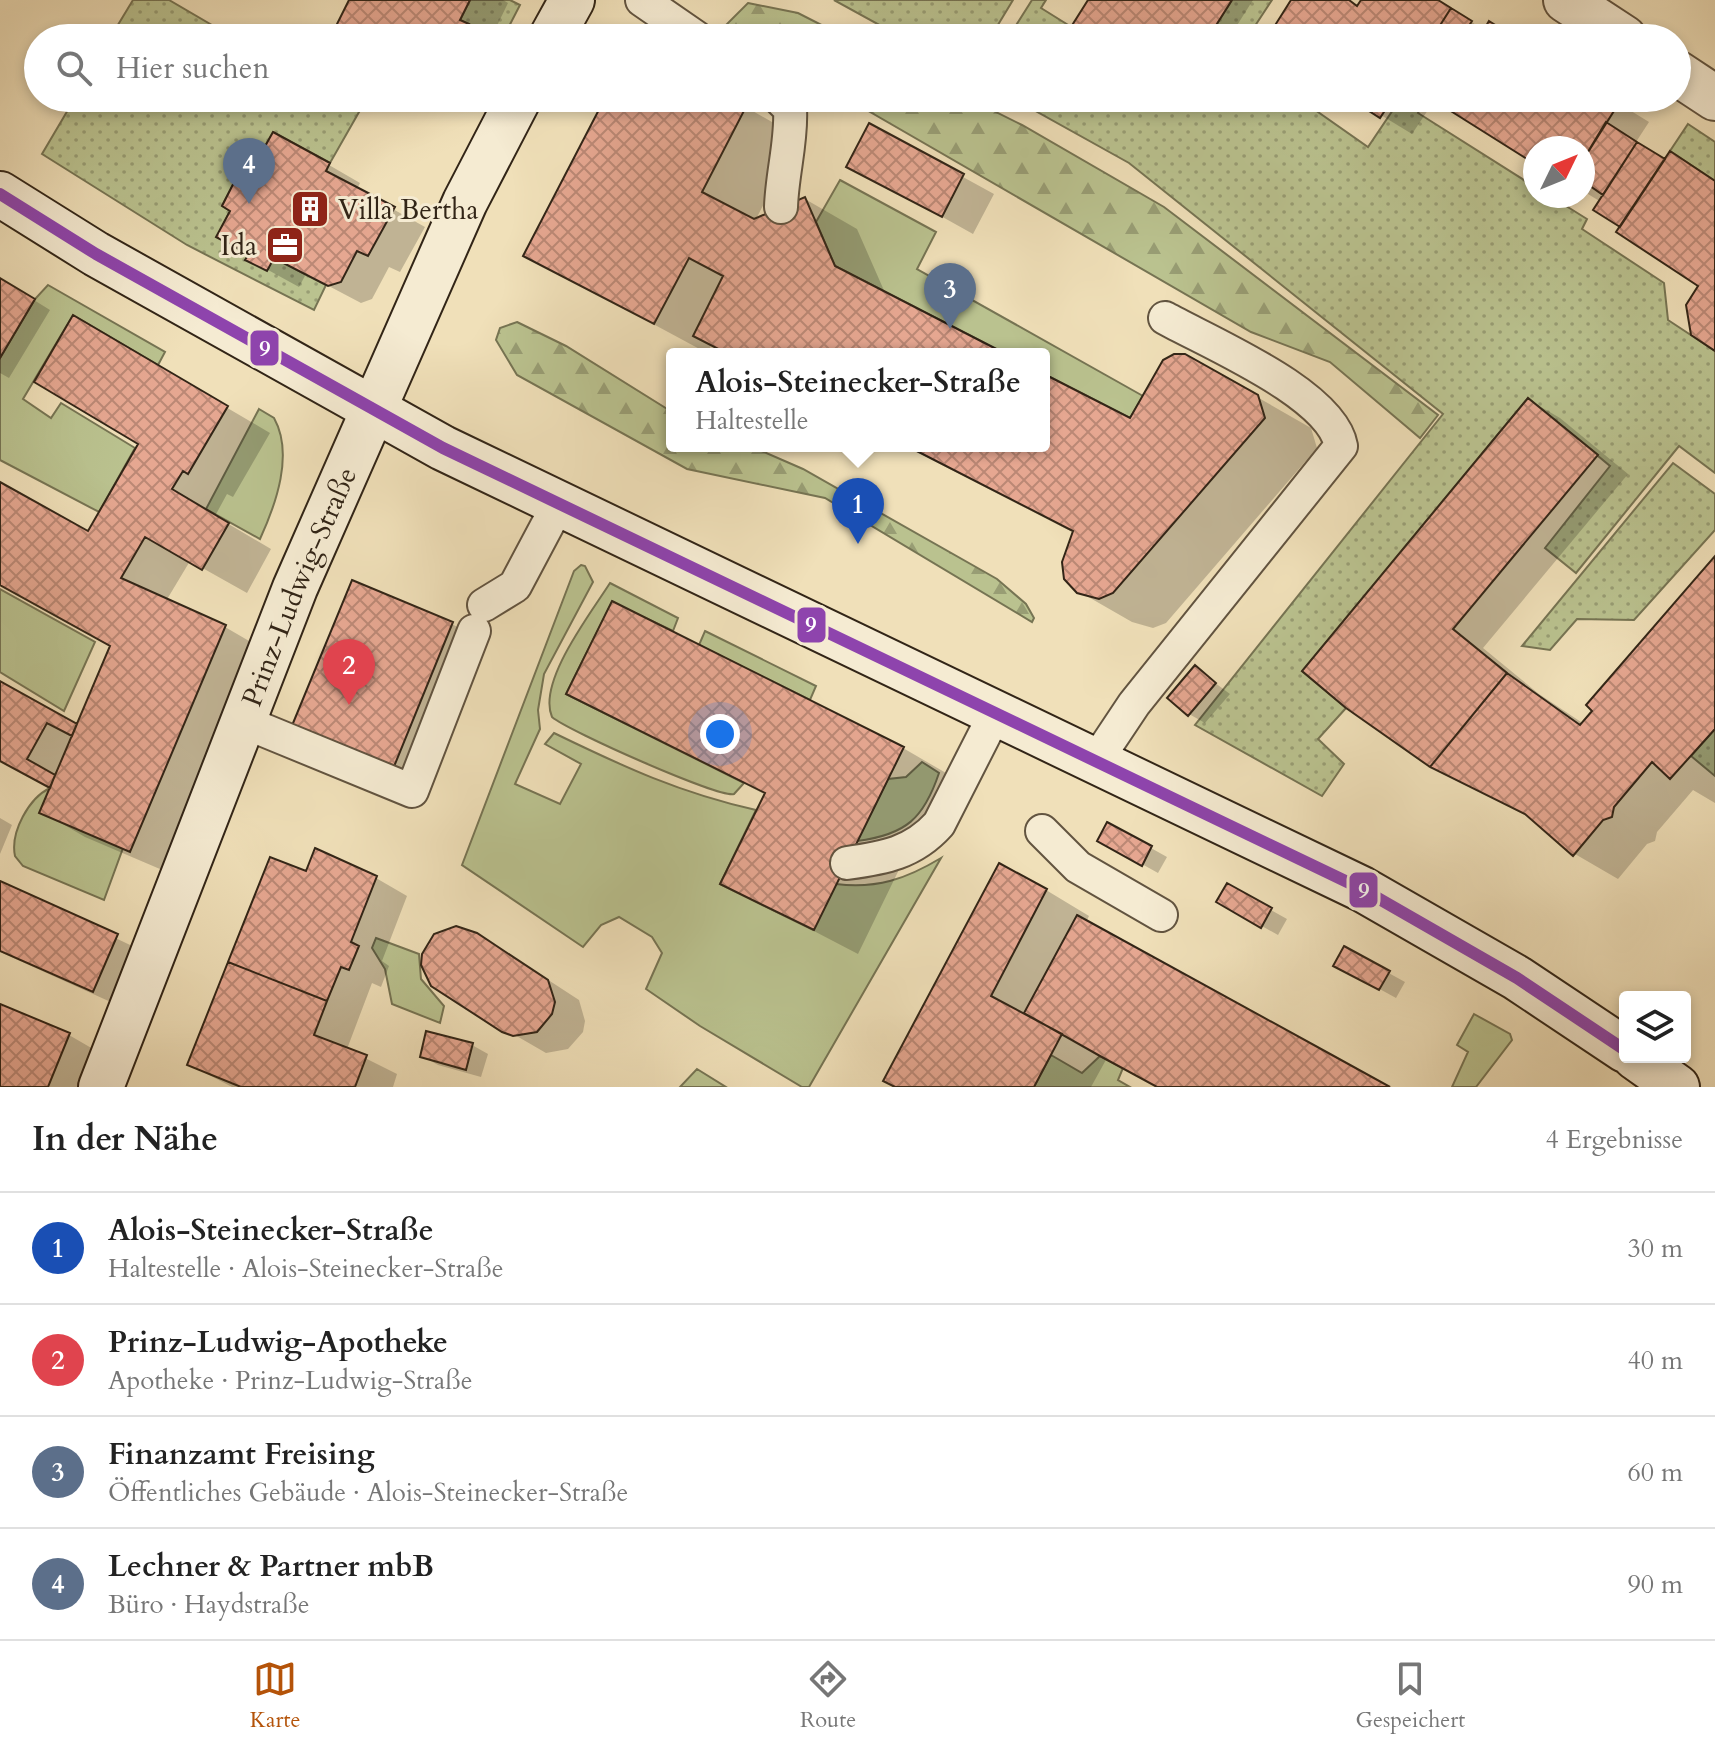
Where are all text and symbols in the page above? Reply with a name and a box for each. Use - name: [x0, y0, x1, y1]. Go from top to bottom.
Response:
- search box: [24, 24, 1691, 112]
- icon: search: [52, 46, 96, 90]
- text: Hier suchen: [116, 48, 269, 89]
- north arrow: [1523, 136, 1595, 208]
- pin: 4: [223, 138, 275, 204]
- building icon: Villa Bertha: [289, 188, 331, 230]
- place label: Villa Bertha: [338, 191, 479, 229]
- office icon: Ida: [264, 224, 306, 266]
- place label: Ida: [220, 227, 257, 265]
- pin: 3: [924, 263, 976, 329]
- line badge: 9: [249, 329, 280, 367]
- text: 9: [259, 334, 271, 364]
- popup: [666, 348, 1050, 452]
- text: Alois-Steinecker-Straße: [695, 362, 1021, 403]
- text: Haltestelle: [695, 403, 809, 438]
- street label: Prinz-Ludwig-Straße: [233, 461, 366, 712]
- pin: 1: [832, 478, 884, 544]
- line badge: 9: [796, 606, 827, 644]
- text: 9: [805, 610, 817, 640]
- pin: 2: [323, 639, 375, 705]
- your location: [700, 714, 740, 754]
- line badge: 9: [1348, 871, 1379, 909]
- text: 9: [1358, 876, 1370, 906]
- map controls: [1619, 991, 1691, 1063]
- button: layers: [1619, 991, 1691, 1063]
- text: In der Nähe: [32, 1116, 218, 1162]
- text: 4 Ergebnisse: [1546, 1122, 1683, 1157]
- text: Alois-Steinecker-Straße: [108, 1210, 434, 1251]
- text: 1: [51, 1231, 65, 1266]
- text: 30 m: [1627, 1231, 1683, 1266]
- text: Haltestelle · Alois-Steinecker-Straße: [108, 1251, 504, 1286]
- text: Prinz-Ludwig-Apotheke: [108, 1322, 448, 1363]
- text: 2: [51, 1343, 65, 1378]
- text: 40 m: [1627, 1343, 1683, 1378]
- text: Apotheke · Prinz-Ludwig-Straße: [108, 1363, 473, 1398]
- text: Finanzamt Freising: [108, 1434, 375, 1475]
- text: 3: [51, 1455, 65, 1490]
- text: 60 m: [1627, 1455, 1683, 1490]
- text: Öffentliches Gebäude · Alois-Steinecker-Straße: [108, 1475, 628, 1510]
- text: Lechner & Partner mbB: [108, 1546, 434, 1587]
- text: 4: [51, 1567, 65, 1602]
- text: 90 m: [1627, 1567, 1683, 1602]
- text: Büro · Haydstraße: [108, 1587, 310, 1622]
- tab: Karte: [250, 1657, 301, 1735]
- tab: Route: [800, 1657, 856, 1735]
- tab: Gespeichert: [1356, 1657, 1465, 1735]

